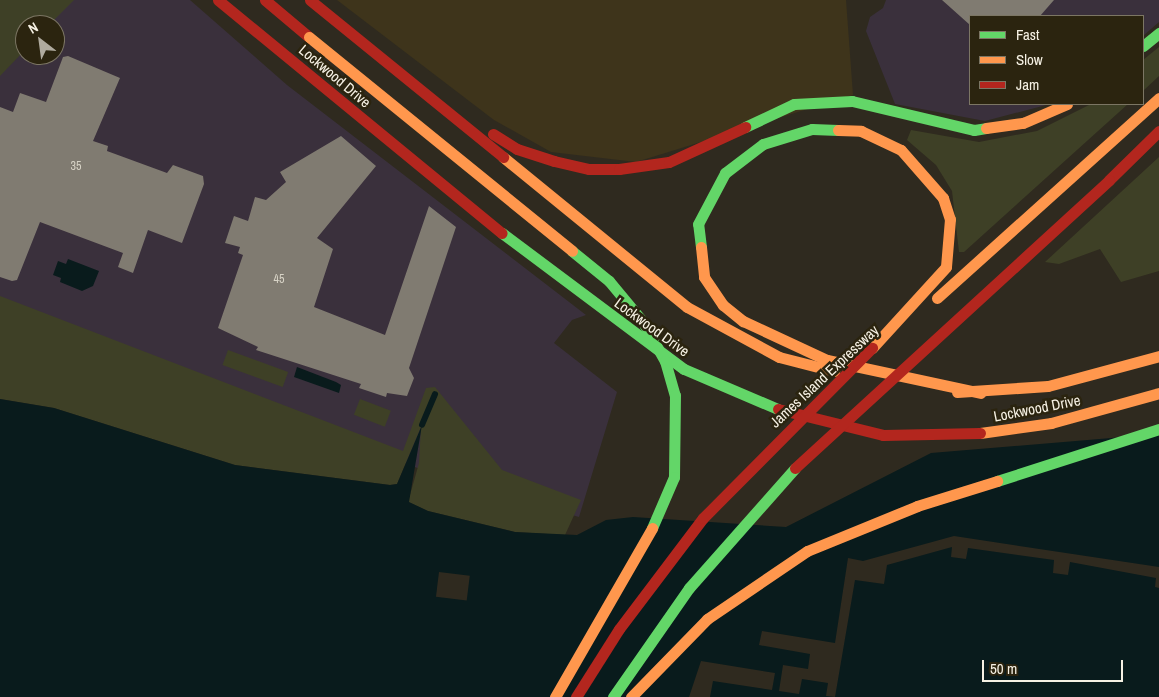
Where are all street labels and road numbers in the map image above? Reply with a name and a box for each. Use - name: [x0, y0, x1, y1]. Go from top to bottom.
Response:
- street label: Lockwood Drive: [295, 41, 375, 111]
- street label: Lockwood Drive: [611, 294, 693, 360]
- street label: James Island Expressway: [766, 321, 882, 431]
- street label: Lockwood Drive: [992, 391, 1082, 425]

